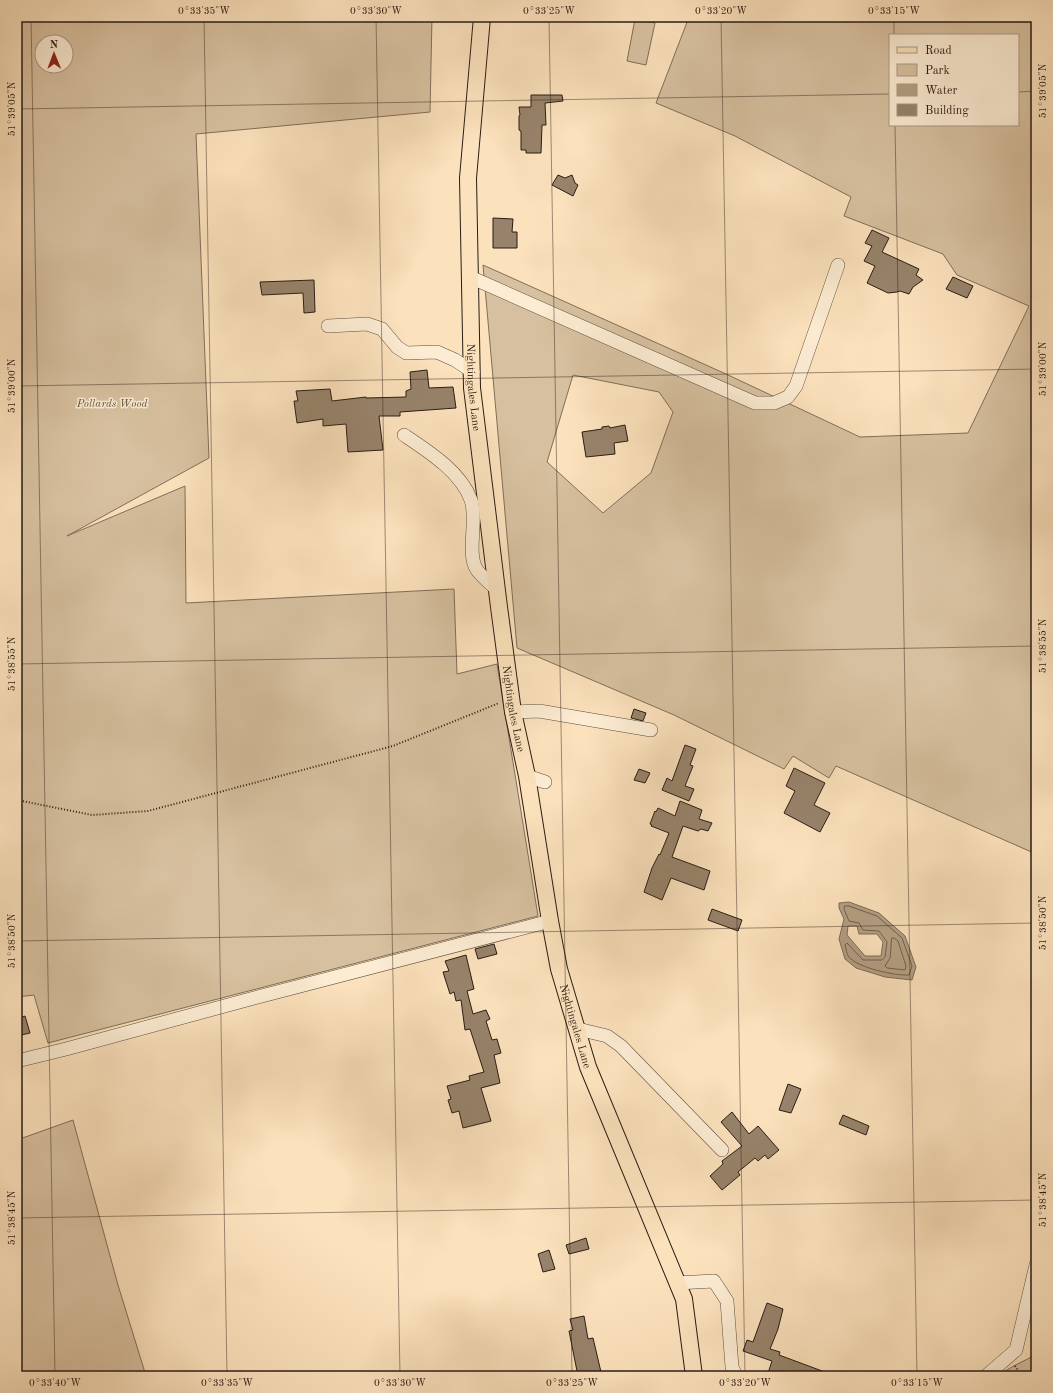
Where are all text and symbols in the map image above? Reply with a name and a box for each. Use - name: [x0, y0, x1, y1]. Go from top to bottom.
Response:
- text: 0°33'35"W: [178, 6, 230, 16]
- text: 0°33'30"W: [350, 6, 402, 16]
- text: 0°33'25"W: [523, 6, 575, 16]
- text: 0°33'20"W: [695, 6, 747, 16]
- text: 0°33'15"W: [868, 6, 920, 16]
- north arrow: [34, 34, 74, 74]
- legend: [889, 34, 1019, 126]
- text: N: [50, 40, 59, 51]
- text: Road: [925, 45, 952, 57]
- text: 51°39'05"N: [1038, 63, 1048, 118]
- text: Park: [925, 65, 950, 77]
- text: 51°39'05"N: [7, 81, 17, 136]
- text: Water: [925, 85, 958, 97]
- text: Building: [925, 105, 969, 117]
- text: 51°39'00"N: [1038, 341, 1048, 396]
- street label: Nightingales Lane: [464, 344, 481, 432]
- text: 51°39'00"N: [7, 358, 17, 413]
- park label: Pollards Wood: [76, 399, 147, 410]
- text: 51°38'55"N: [1038, 618, 1048, 673]
- text: 51°38'55"N: [7, 636, 17, 691]
- street label: Nightingales Lane: [500, 665, 526, 753]
- text: 51°38'50"N: [1038, 895, 1048, 950]
- text: 51°38'50"N: [7, 913, 17, 968]
- street label: Nightingales Lane: [557, 983, 592, 1070]
- text: 51°38'45"N: [1038, 1172, 1048, 1227]
- text: 51°38'45"N: [7, 1190, 17, 1245]
- text: 0°33'40"W: [29, 1378, 81, 1388]
- text: 0°33'35"W: [201, 1378, 253, 1388]
- text: 0°33'30"W: [374, 1378, 426, 1388]
- text: 0°33'25"W: [546, 1378, 598, 1388]
- text: 0°33'20"W: [719, 1378, 771, 1388]
- text: 0°33'15"W: [891, 1378, 943, 1388]

